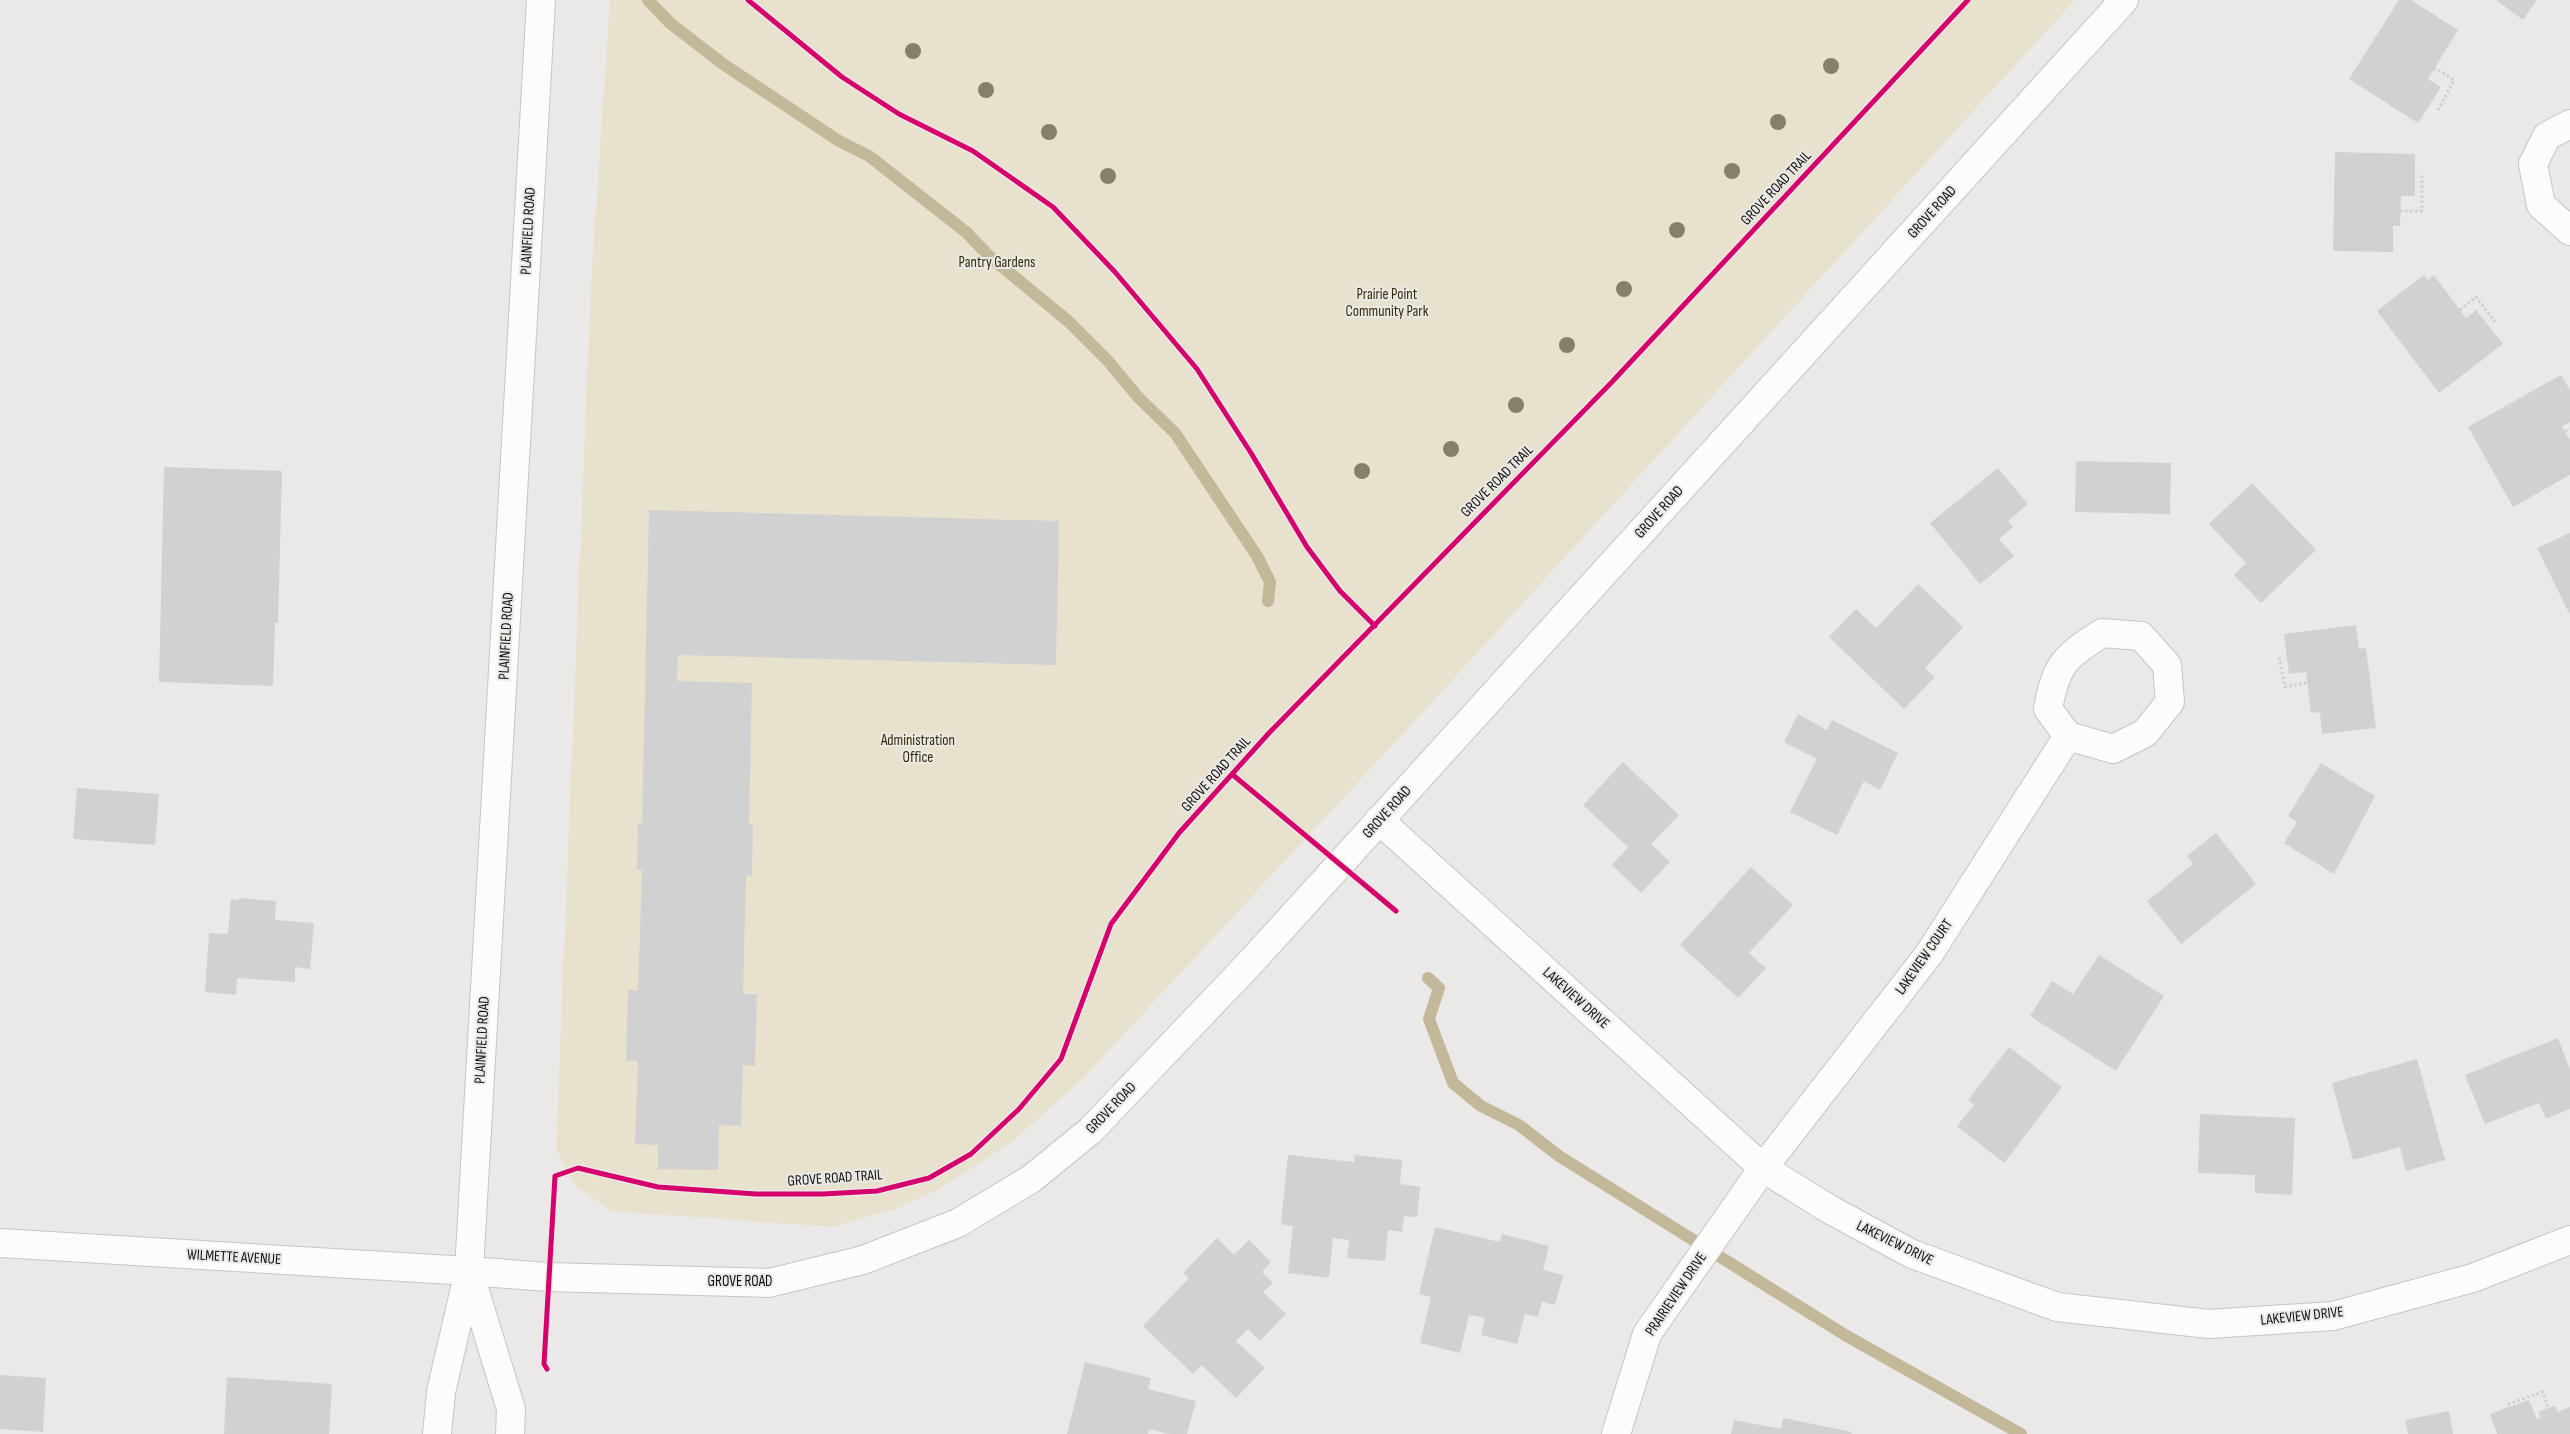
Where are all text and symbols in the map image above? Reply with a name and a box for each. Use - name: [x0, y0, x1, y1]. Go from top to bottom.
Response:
- street label: GROVE ROAD TRAIL: [1737, 146, 1816, 229]
- street label: GROVE ROAD: [1903, 182, 1961, 242]
- street label: PLAINFIELD ROAD: [516, 187, 540, 275]
- park label: Pantry Gardens: [959, 253, 1035, 272]
- park label: Prairie Point Community Park: [1346, 285, 1429, 321]
- street label: GROVE ROAD TRAIL: [1457, 440, 1538, 521]
- street label: GROVE ROAD: [1630, 482, 1688, 542]
- street label: PLAINFIELD ROAD: [494, 592, 518, 680]
- park label: Administration Office: [880, 731, 955, 767]
- street label: GROVE ROAD TRAIL: [1177, 732, 1255, 816]
- street label: GROVE ROAD: [1358, 782, 1416, 842]
- street label: LAKEVIEW COURT: [1891, 916, 1957, 998]
- street label: LAKEVIEW DRIVE: [1539, 963, 1613, 1033]
- street label: PLAINFIELD ROAD: [470, 996, 494, 1084]
- street label: GROVE ROAD: [1082, 1078, 1140, 1138]
- street label: GROVE ROAD TRAIL: [787, 1165, 884, 1191]
- street label: LAKEVIEW DRIVE: [1853, 1216, 1937, 1270]
- street label: WILMETTE AVENUE: [186, 1245, 282, 1269]
- street label: PRAIRIEVIEW DRIVE: [1641, 1248, 1711, 1340]
- street label: GROVE ROAD: [708, 1272, 772, 1291]
- street label: LAKEVIEW DRIVE: [2260, 1302, 2344, 1330]

